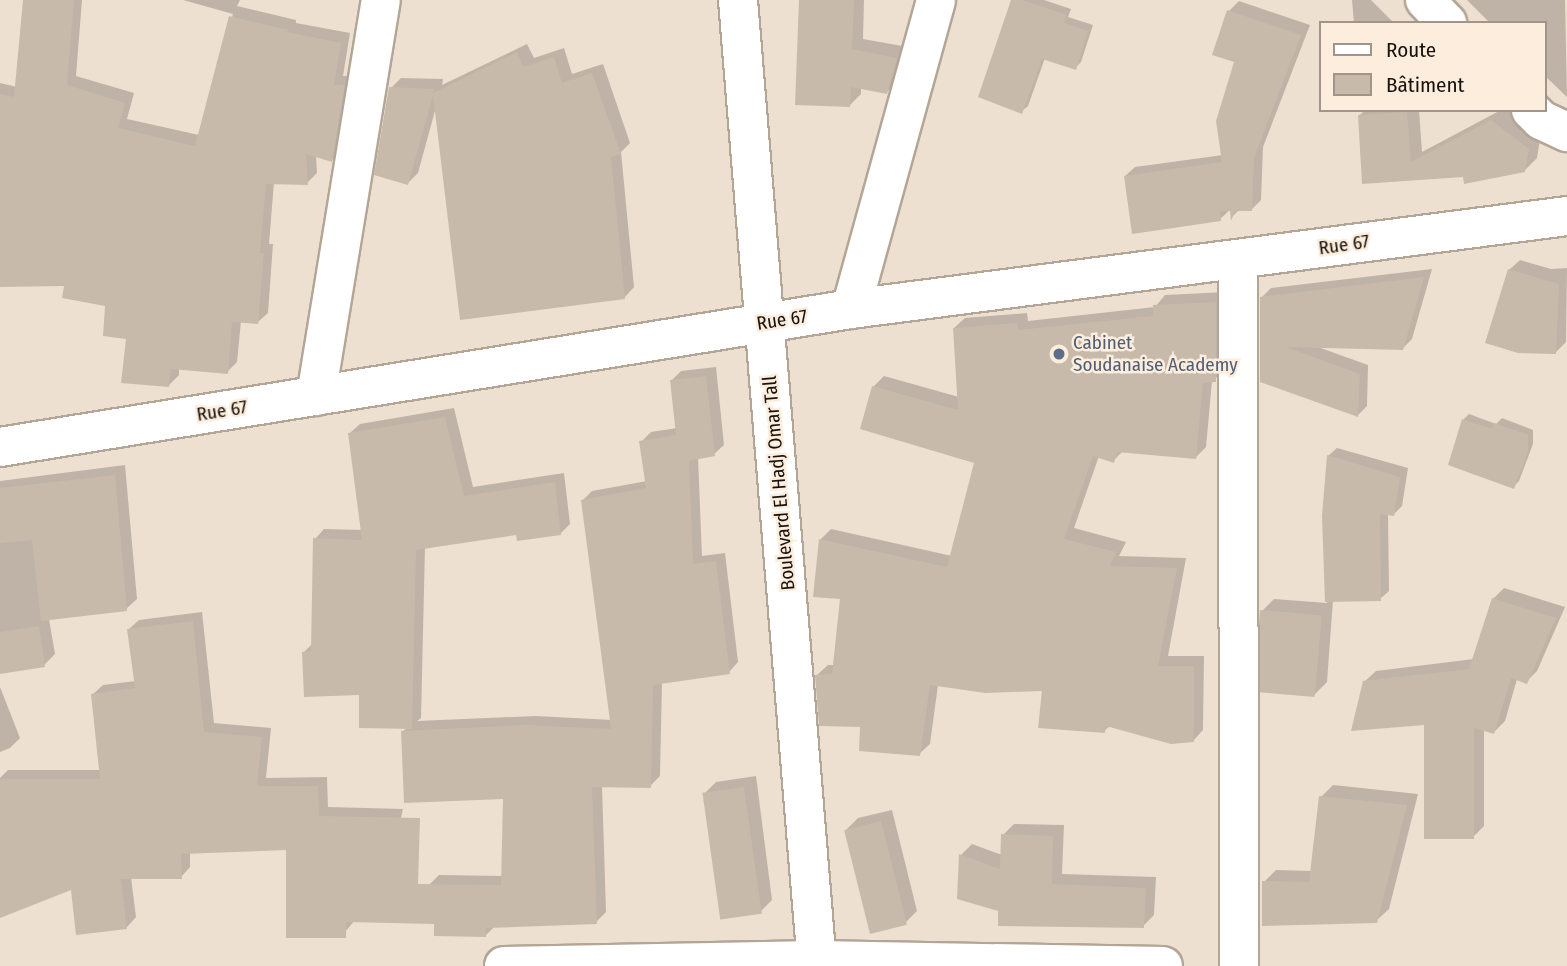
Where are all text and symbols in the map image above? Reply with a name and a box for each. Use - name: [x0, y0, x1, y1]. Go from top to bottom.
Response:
- legend: [1318, 21, 1546, 112]
- text: Route: [1386, 37, 1436, 63]
- text: Bâtiment: [1386, 72, 1464, 98]
- street label: Rue 67: [1317, 230, 1371, 260]
- street label: Rue 67: [755, 305, 809, 335]
- place label: Cabinet Soudanaise Academy: [1073, 332, 1238, 376]
- marker: Cabinet Soudanaise Academy: [1051, 346, 1067, 362]
- street label: Boulevard El Hadj Omar Tall: [758, 375, 800, 591]
- street label: Rue 67: [195, 396, 249, 426]

